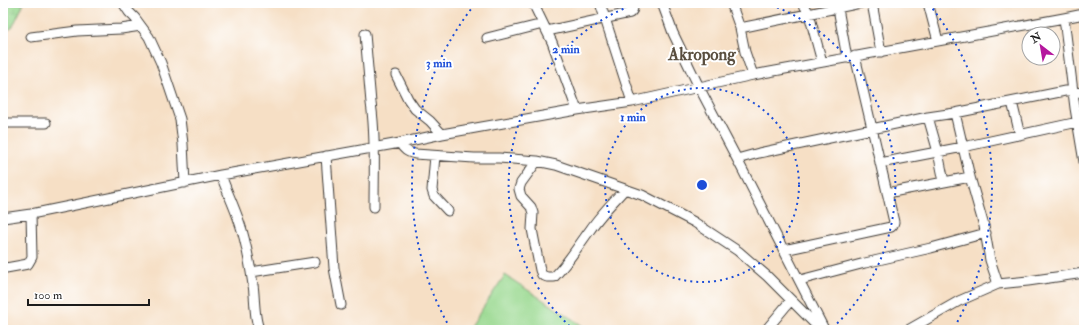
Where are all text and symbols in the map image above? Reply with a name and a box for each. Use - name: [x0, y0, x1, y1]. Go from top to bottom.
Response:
- north arrow: [1021, 26, 1061, 66]
- text: N: [1028, 29, 1045, 46]
- text: 2 min: [552, 42, 580, 57]
- district label: Akropong: [667, 44, 736, 66]
- text: 3 min: [426, 56, 453, 71]
- text: 1 min: [620, 110, 647, 125]
- centre of rings: [695, 178, 709, 192]
- scale bar: [28, 281, 149, 307]
- text: 100 m: [34, 288, 63, 303]

